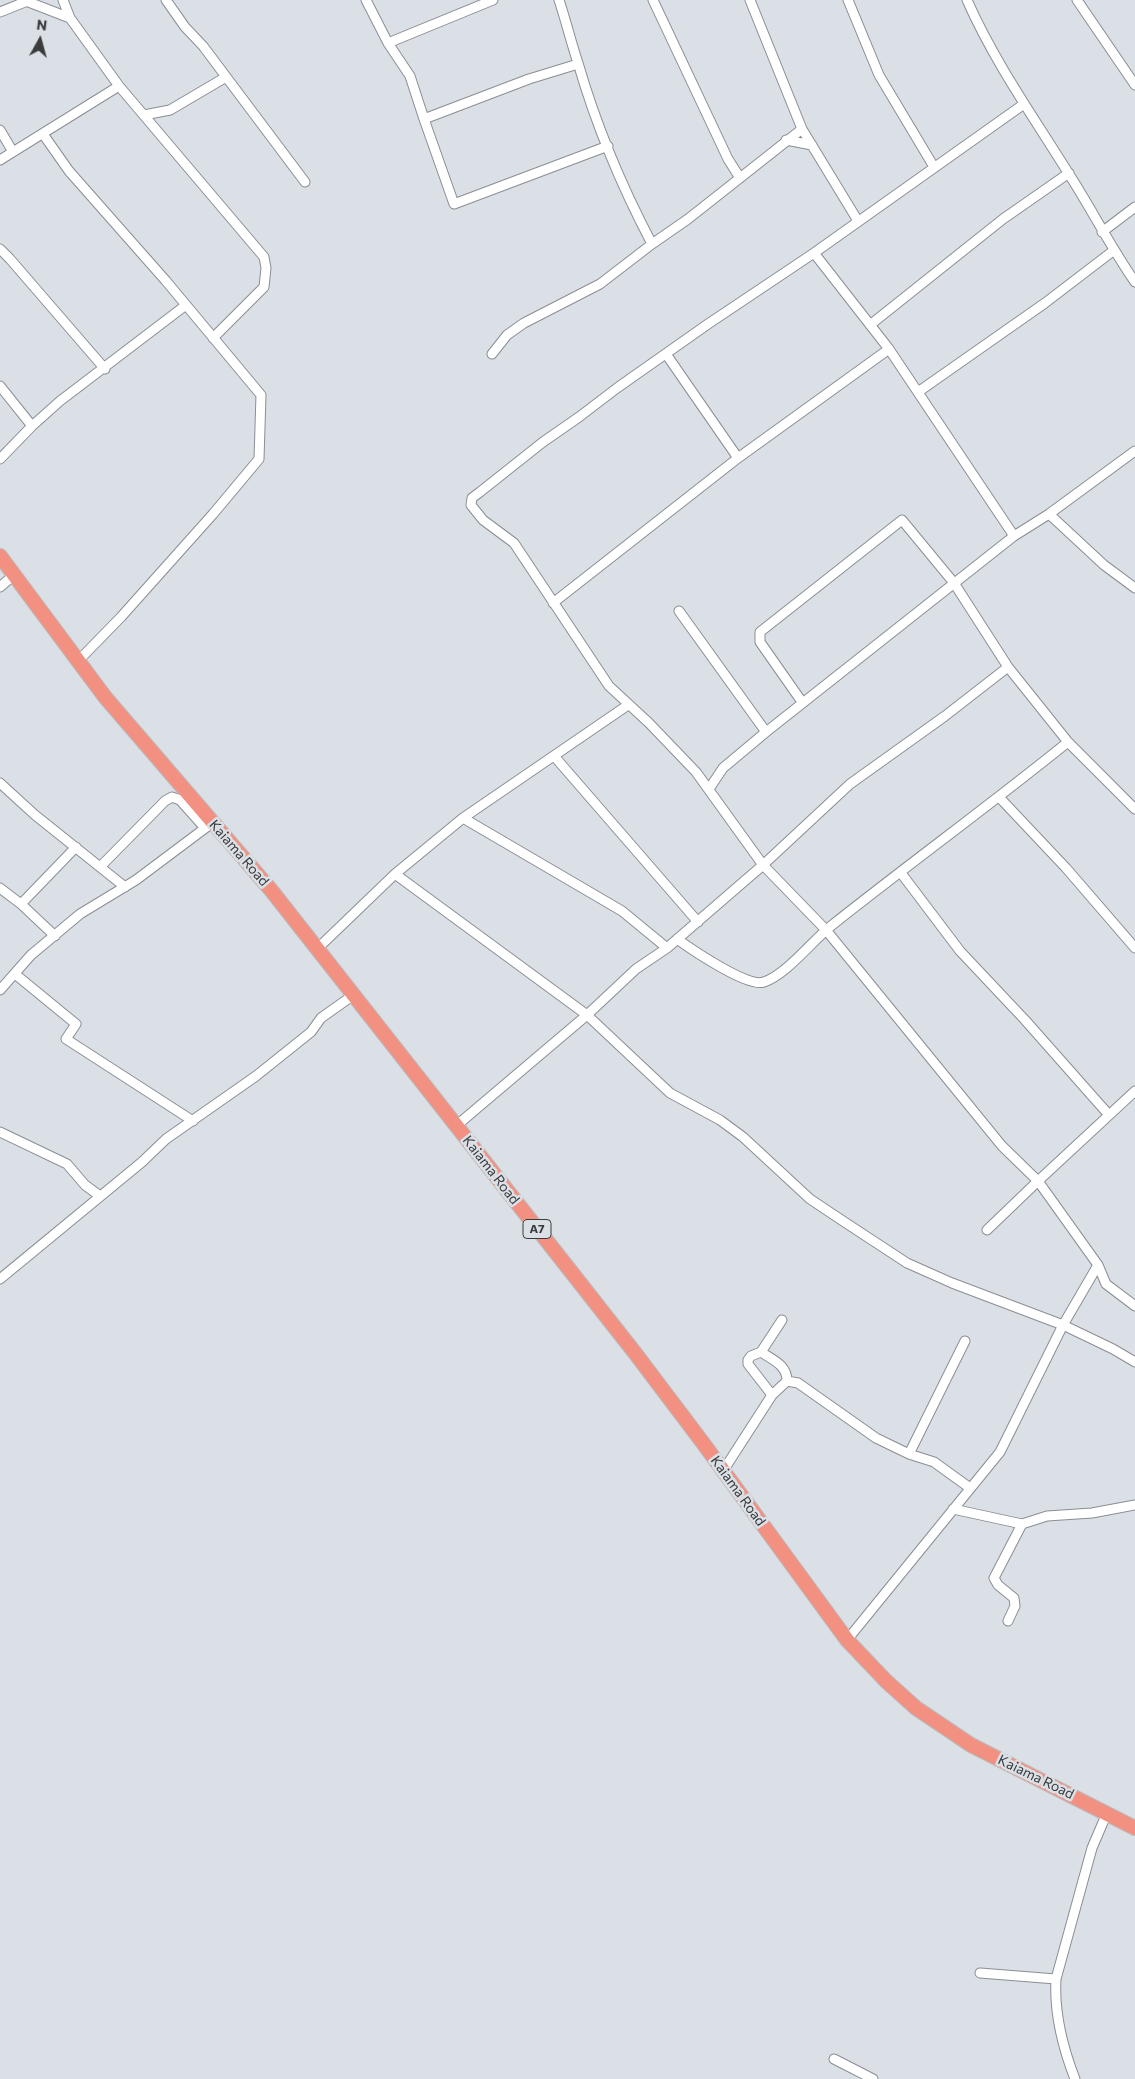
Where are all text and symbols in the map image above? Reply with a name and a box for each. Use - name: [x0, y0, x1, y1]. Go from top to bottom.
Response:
- north arrow: [15, 15, 65, 65]
- text: N: [36, 16, 48, 34]
- street label: Kaiama Road: [206, 816, 272, 890]
- street label: Kaiama Road: [459, 1132, 523, 1208]
- road number: A7: [523, 1220, 551, 1238]
- street label: Kaiama Road: [707, 1453, 769, 1529]
- street label: Kaiama Road: [995, 1751, 1077, 1803]

